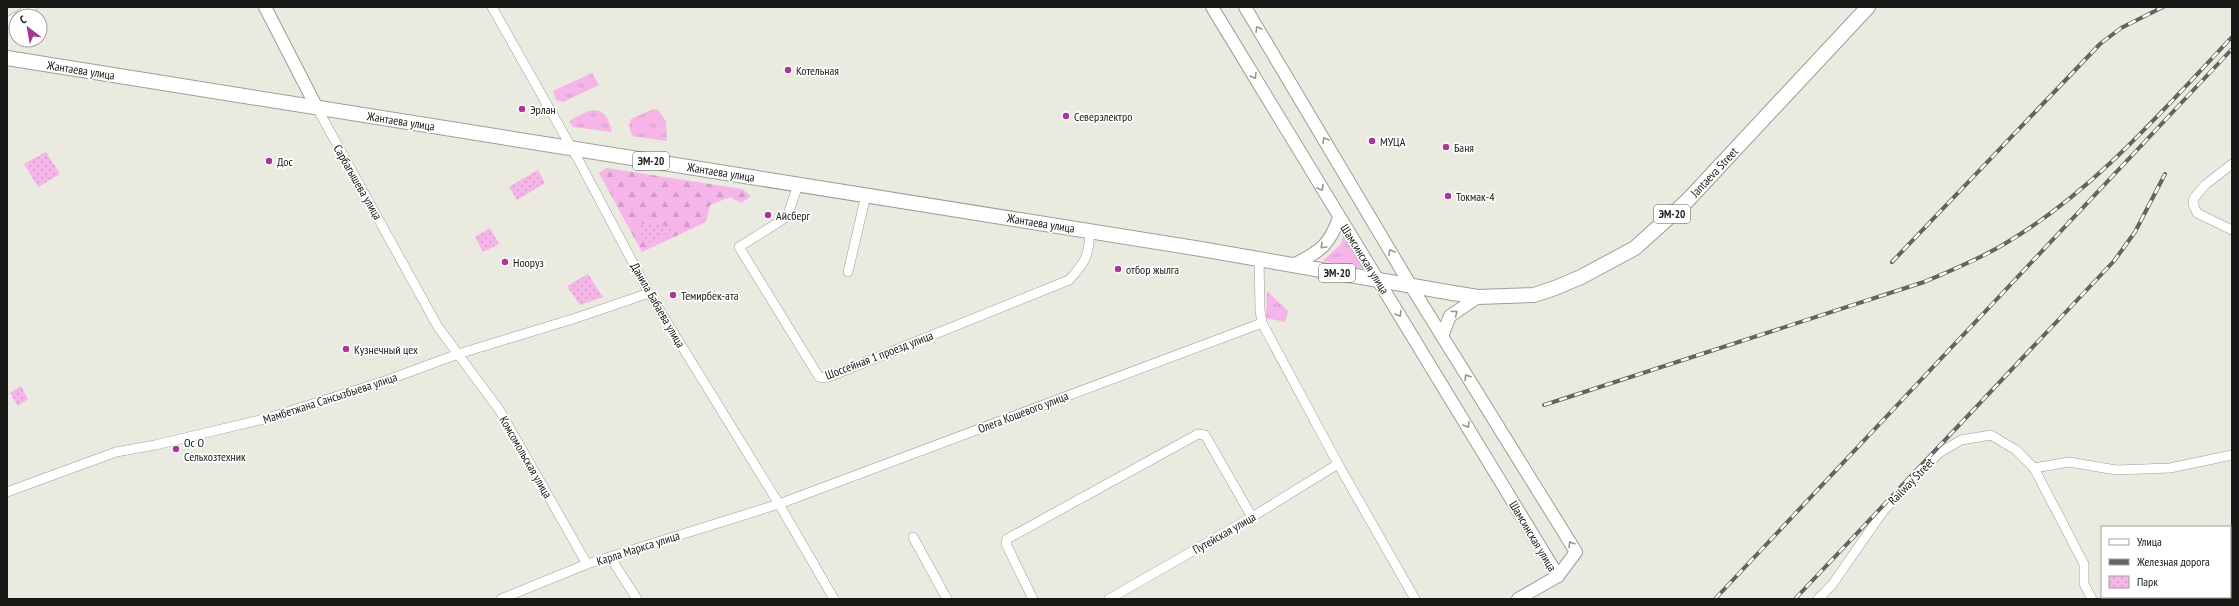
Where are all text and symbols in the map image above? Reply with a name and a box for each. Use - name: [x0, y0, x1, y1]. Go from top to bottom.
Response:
- north arrow: [8, 8, 48, 48]
- text: С: [17, 12, 29, 27]
- one-way arrow: [1255, 26, 1263, 33]
- street label: Жантаева улица: [45, 57, 116, 83]
- place label: Котельная: [796, 63, 839, 78]
- marker: Котельная: [783, 65, 793, 75]
- one-way arrow: [1249, 72, 1256, 79]
- place label: Эрлан: [530, 102, 556, 117]
- marker: Эрлан: [517, 104, 527, 114]
- street label: Жантаева улица: [365, 108, 436, 134]
- place label: Северэлектро: [1074, 109, 1132, 124]
- marker: Северэлектро: [1061, 111, 1071, 121]
- place label: МУЦА: [1380, 134, 1406, 149]
- marker: МУЦА: [1367, 136, 1377, 146]
- one-way arrow: [1323, 137, 1330, 144]
- place label: Баня: [1454, 140, 1474, 155]
- street label: Сарбагышева улица: [330, 142, 386, 222]
- marker: Баня: [1441, 142, 1451, 152]
- street label: Jantaeva Street: [1686, 143, 1741, 201]
- road number: ЭМ-20: [633, 152, 669, 170]
- place label: Дос: [277, 154, 293, 169]
- marker: Дос: [264, 156, 274, 166]
- street label: Жантаева улица: [685, 159, 756, 185]
- one-way arrow: [1316, 184, 1324, 191]
- place label: Токмак-4: [1456, 189, 1495, 204]
- marker: Токмак-4: [1443, 191, 1453, 201]
- road number: ЭМ-20: [1654, 205, 1690, 223]
- place label: Айсберг: [776, 208, 811, 223]
- marker: Айсберг: [763, 210, 773, 220]
- street label: Жантаева улица: [1005, 210, 1076, 236]
- street label: Шамсинская улица: [1338, 221, 1393, 297]
- one-way arrow: [1320, 242, 1328, 249]
- one-way arrow: [1388, 249, 1396, 256]
- place label: Нооруз: [513, 255, 544, 270]
- marker: Нооруз: [500, 257, 510, 267]
- street label: Данила Бабаева улица: [628, 260, 689, 350]
- place label: отбор жылга: [1126, 262, 1179, 277]
- marker: отбор жылга: [1113, 264, 1123, 274]
- road number: ЭМ-20: [1319, 264, 1355, 282]
- place label: Темирбек-ата: [681, 288, 739, 303]
- marker: Темирбек-ата: [668, 290, 678, 300]
- one-way arrow: [1395, 310, 1402, 317]
- one-way arrow: [1451, 311, 1458, 318]
- street label: Шоссейная 1 проезд улица: [823, 327, 935, 382]
- place label: Кузнечный цех: [354, 342, 418, 357]
- marker: Кузнечный цех: [341, 344, 351, 354]
- street label: Мамбетжана Сансызбыева улица: [261, 369, 399, 427]
- one-way arrow: [1465, 374, 1472, 381]
- street label: Олега Кошевого улица: [976, 388, 1070, 436]
- street label: Комсомольская улица: [496, 413, 556, 501]
- one-way arrow: [1462, 421, 1469, 428]
- place label: Ос О Сельхозтехник: [184, 435, 246, 464]
- marker: Ос О Сельхозтехник: [171, 444, 181, 454]
- street label: Railway Street: [1885, 454, 1938, 508]
- street label: Шамсинская улица: [1506, 498, 1560, 574]
- street label: Путейская улица: [1190, 509, 1258, 557]
- legend: [2101, 526, 2231, 598]
- street label: Карла Маркса улица: [595, 527, 682, 569]
- text: Улица: [2137, 534, 2162, 549]
- one-way arrow: [1568, 541, 1576, 548]
- text: Железная дорога: [2136, 554, 2210, 569]
- text: Парк: [2137, 574, 2158, 589]

